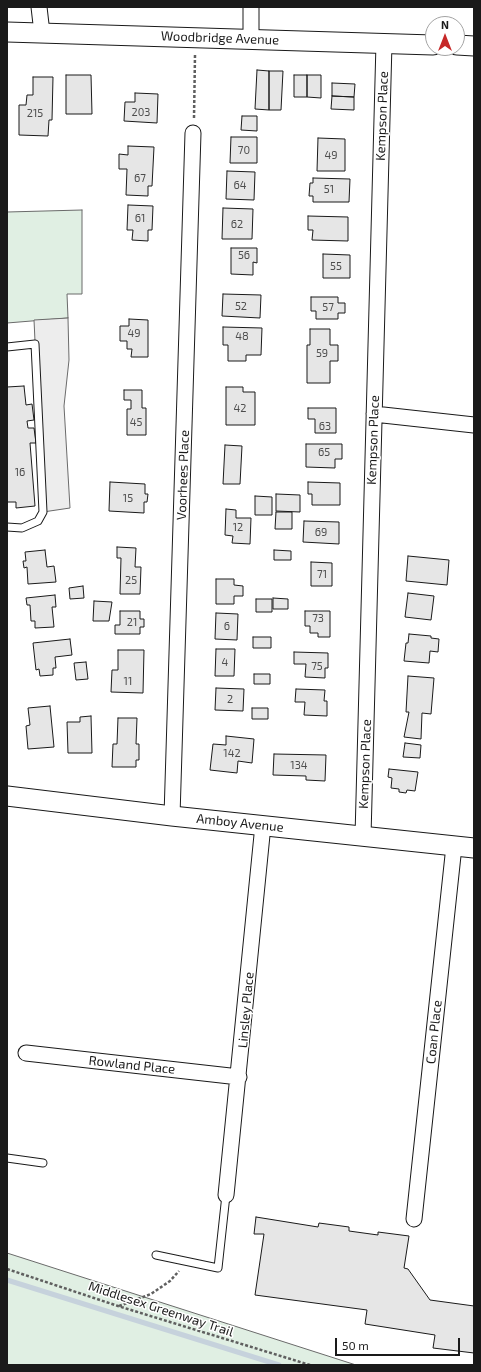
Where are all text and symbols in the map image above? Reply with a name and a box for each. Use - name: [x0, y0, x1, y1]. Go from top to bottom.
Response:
- north arrow: [425, 16, 465, 56]
- text: N: [441, 18, 449, 31]
- street label: Woodbridge Avenue: [161, 28, 279, 48]
- street label: Kempson Place: [373, 71, 391, 161]
- house number: 203: [132, 105, 150, 119]
- house number: 215: [27, 106, 43, 120]
- house number: 70: [238, 143, 250, 157]
- house number: 49: [324, 148, 338, 162]
- house number: 67: [134, 171, 146, 185]
- house number: 64: [233, 178, 247, 192]
- house number: 51: [324, 182, 334, 196]
- house number: 61: [135, 211, 145, 225]
- house number: 62: [231, 217, 243, 231]
- house number: 56: [238, 248, 250, 262]
- house number: 55: [330, 259, 342, 273]
- house number: 52: [235, 299, 247, 313]
- house number: 57: [322, 300, 334, 314]
- house number: 49: [127, 326, 141, 340]
- house number: 48: [235, 329, 249, 343]
- house number: 59: [316, 346, 328, 360]
- street label: Kempson Place: [364, 395, 382, 485]
- house number: 42: [234, 401, 246, 415]
- house number: 45: [130, 415, 142, 429]
- house number: 63: [319, 419, 331, 433]
- street label: Voorhees Place: [174, 430, 192, 520]
- house number: 65: [318, 445, 330, 459]
- house number: 16: [15, 465, 25, 479]
- house number: 15: [123, 491, 133, 505]
- house number: 12: [233, 520, 243, 534]
- house number: 69: [315, 525, 327, 539]
- house number: 71: [317, 567, 327, 581]
- house number: 25: [125, 573, 137, 587]
- house number: 73: [312, 611, 324, 625]
- house number: 21: [127, 615, 137, 629]
- house number: 6: [224, 619, 230, 633]
- house number: 4: [222, 655, 228, 669]
- house number: 75: [311, 659, 323, 673]
- house number: 11: [124, 674, 132, 688]
- house number: 2: [227, 692, 233, 706]
- street label: Kempson Place: [356, 719, 374, 809]
- house number: 142: [223, 746, 241, 760]
- house number: 134: [290, 758, 308, 772]
- street label: Amboy Avenue: [196, 811, 284, 835]
- street label: Linsley Place: [235, 971, 257, 1049]
- street label: Coan Place: [423, 999, 445, 1065]
- street label: Rowland Place: [88, 1053, 176, 1077]
- street label: Middlesex Greenway Trail: [86, 1278, 236, 1340]
- scale bar: [337, 1330, 462, 1356]
- text: 50 m: [342, 1338, 369, 1352]

